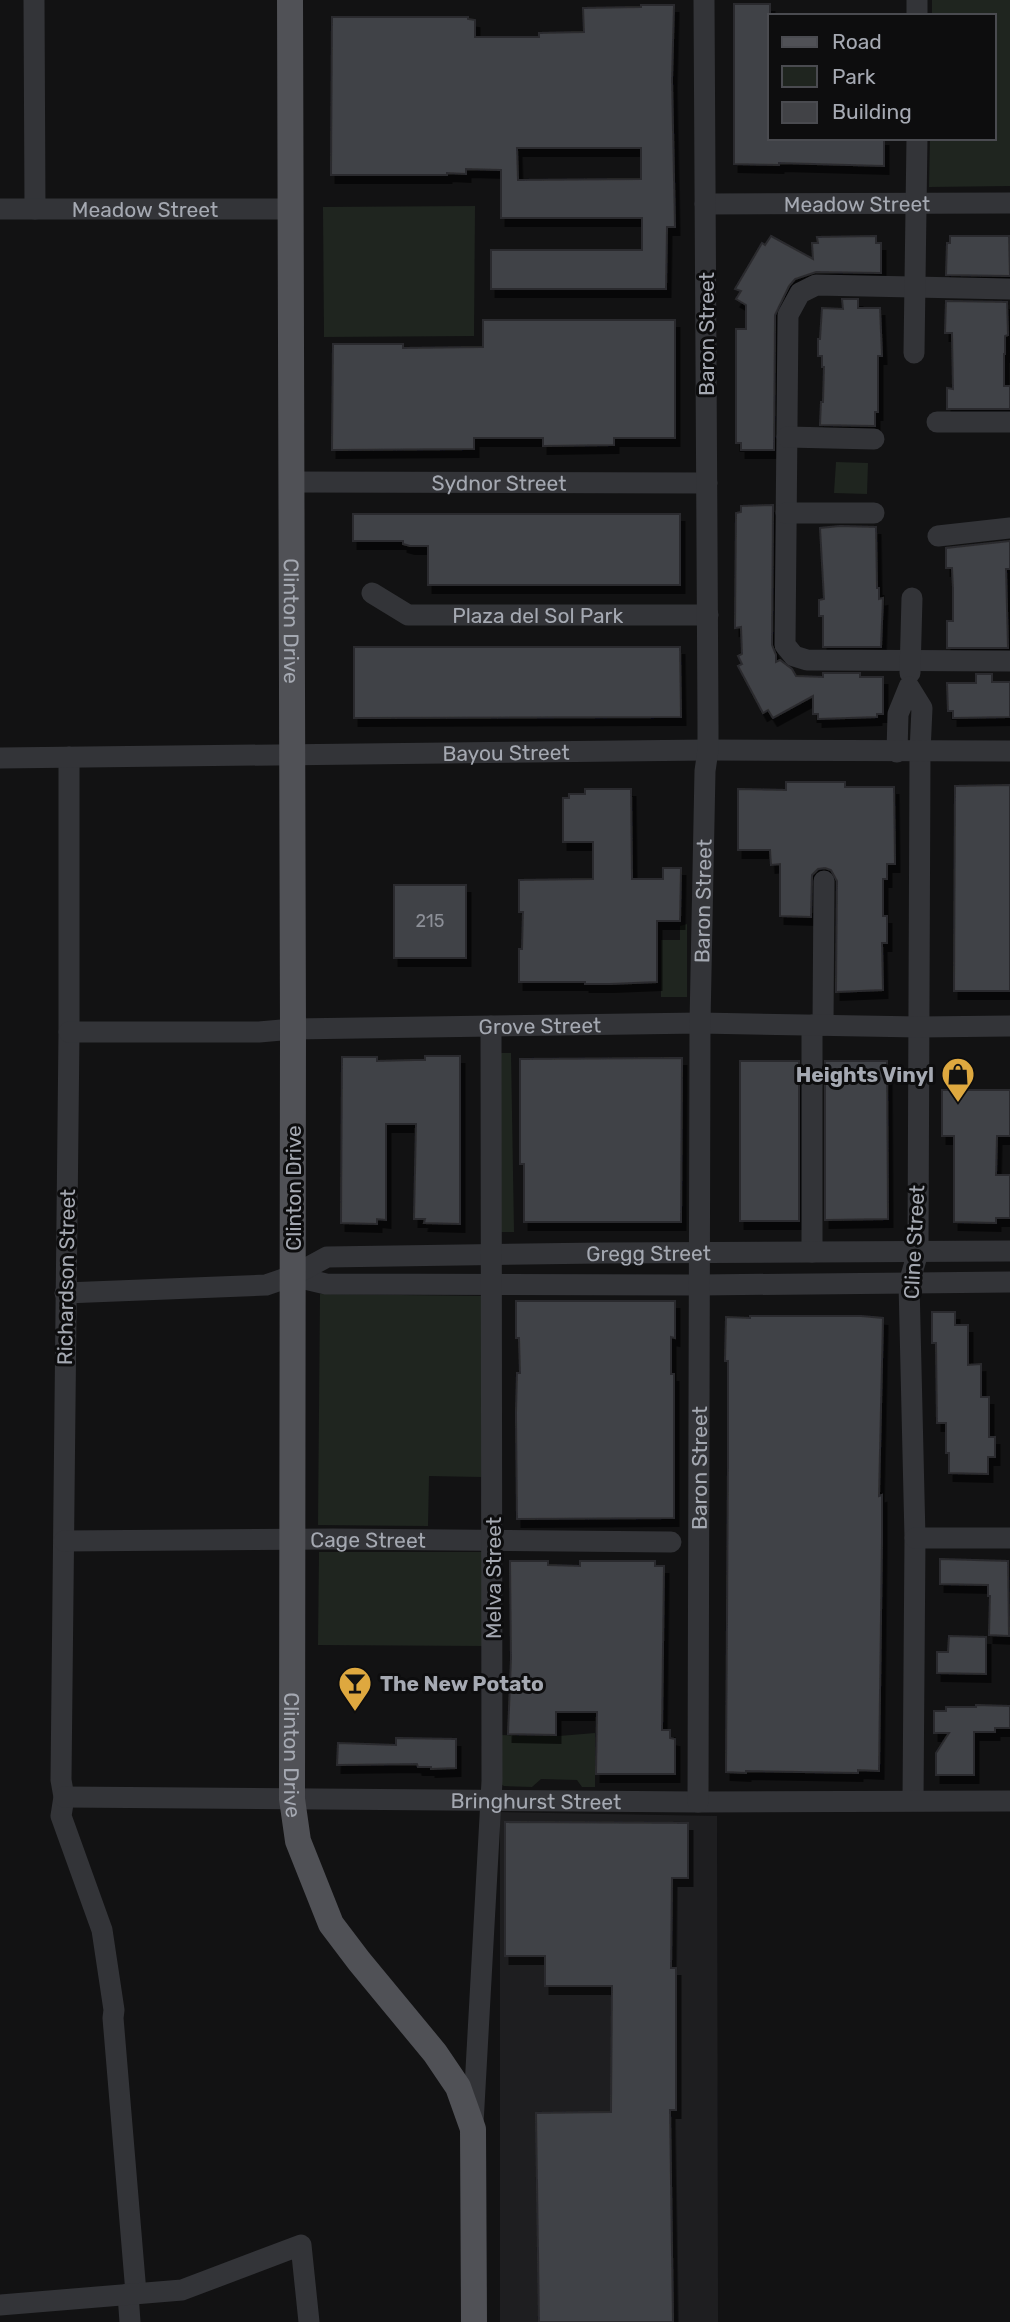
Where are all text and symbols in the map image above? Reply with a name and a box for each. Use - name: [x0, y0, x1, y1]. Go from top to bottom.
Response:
- legend: [768, 14, 996, 140]
- text: Road: [832, 29, 882, 54]
- text: Park: [832, 64, 876, 89]
- text: Building: [832, 99, 912, 124]
- street label: Meadow Street: [784, 191, 930, 216]
- street label: Meadow Street: [72, 197, 218, 222]
- street label: Baron Street: [694, 272, 719, 396]
- street label: Sydnor Street: [431, 470, 567, 495]
- street label: Clinton Drive: [279, 558, 304, 684]
- street label: Plaza del Sol Park: [452, 603, 624, 628]
- street label: Bayou Street: [442, 739, 570, 766]
- street label: Baron Street: [689, 839, 716, 963]
- house number: 215: [416, 910, 444, 932]
- street label: Grove Street: [478, 1012, 601, 1039]
- shop icon: Heights Vinyl: [939, 1055, 977, 1104]
- place label: Heights Vinyl: [796, 1062, 934, 1087]
- street label: Clinton Drive: [281, 1125, 306, 1251]
- street label: Cline Street: [899, 1184, 929, 1300]
- street label: Richardson Street: [52, 1189, 80, 1365]
- street label: Gregg Street: [586, 1240, 711, 1266]
- street label: Baron Street: [686, 1406, 712, 1530]
- street label: Melva Street: [481, 1517, 506, 1639]
- street label: Cage Street: [310, 1526, 426, 1552]
- bar icon: The New Potato: [336, 1664, 374, 1713]
- place label: The New Potato: [380, 1671, 544, 1696]
- street label: Clinton Drive: [279, 1692, 307, 1819]
- street label: Bringhurst Street: [451, 1788, 621, 1814]

